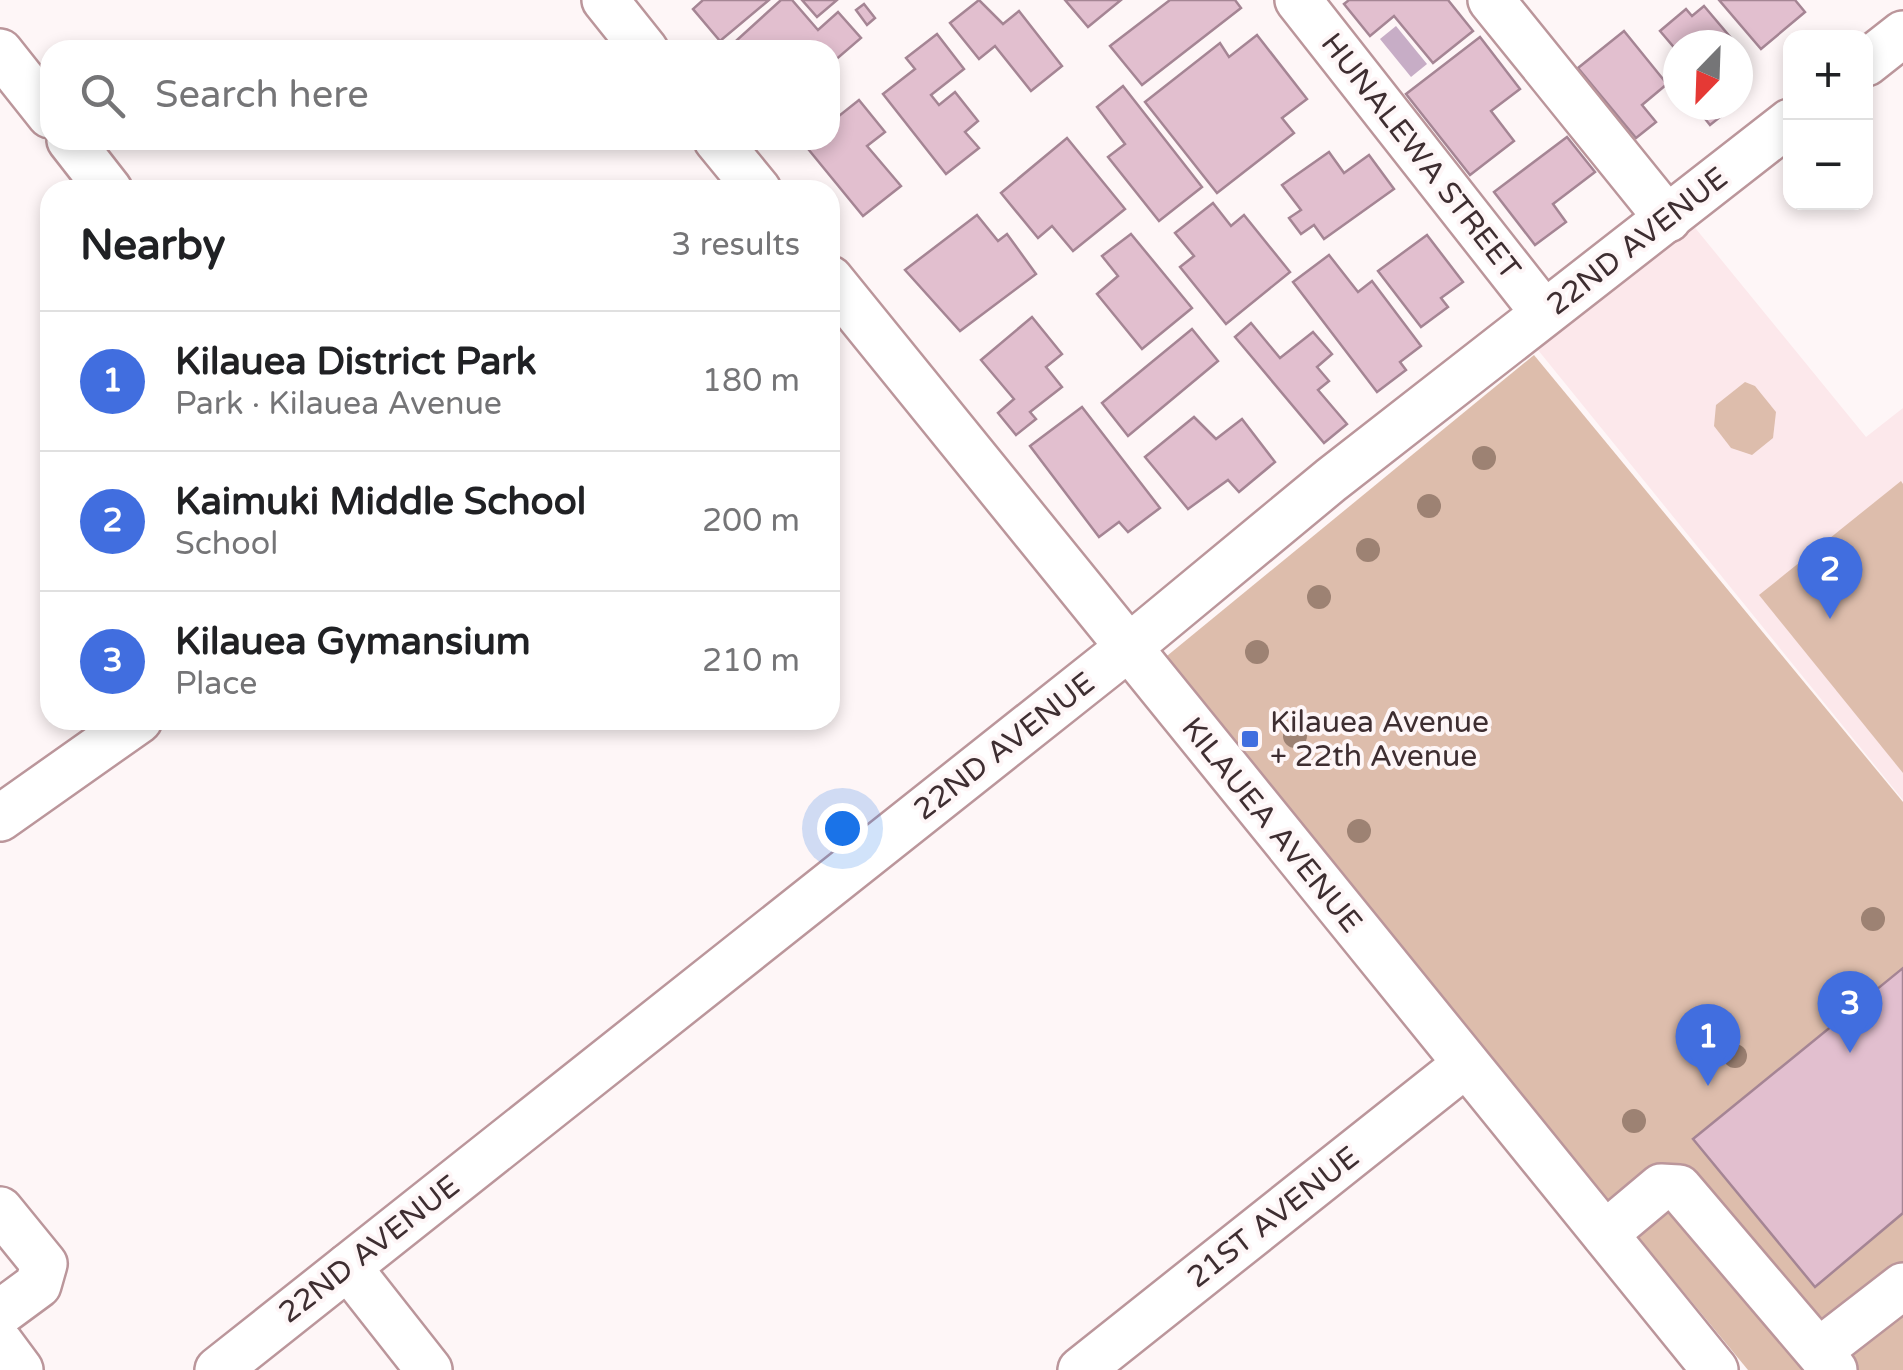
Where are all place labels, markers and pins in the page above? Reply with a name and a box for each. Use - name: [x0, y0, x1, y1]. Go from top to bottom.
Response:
- pin: 2: [1798, 536, 1862, 619]
- place label: Kilauea Avenue + 22th Avenue: [1270, 704, 1489, 775]
- marker: Kilauea Avenue + 22th Avenue: [1239, 728, 1261, 750]
- pin: 3: [1818, 970, 1882, 1053]
- pin: 1: [1676, 1004, 1740, 1086]

